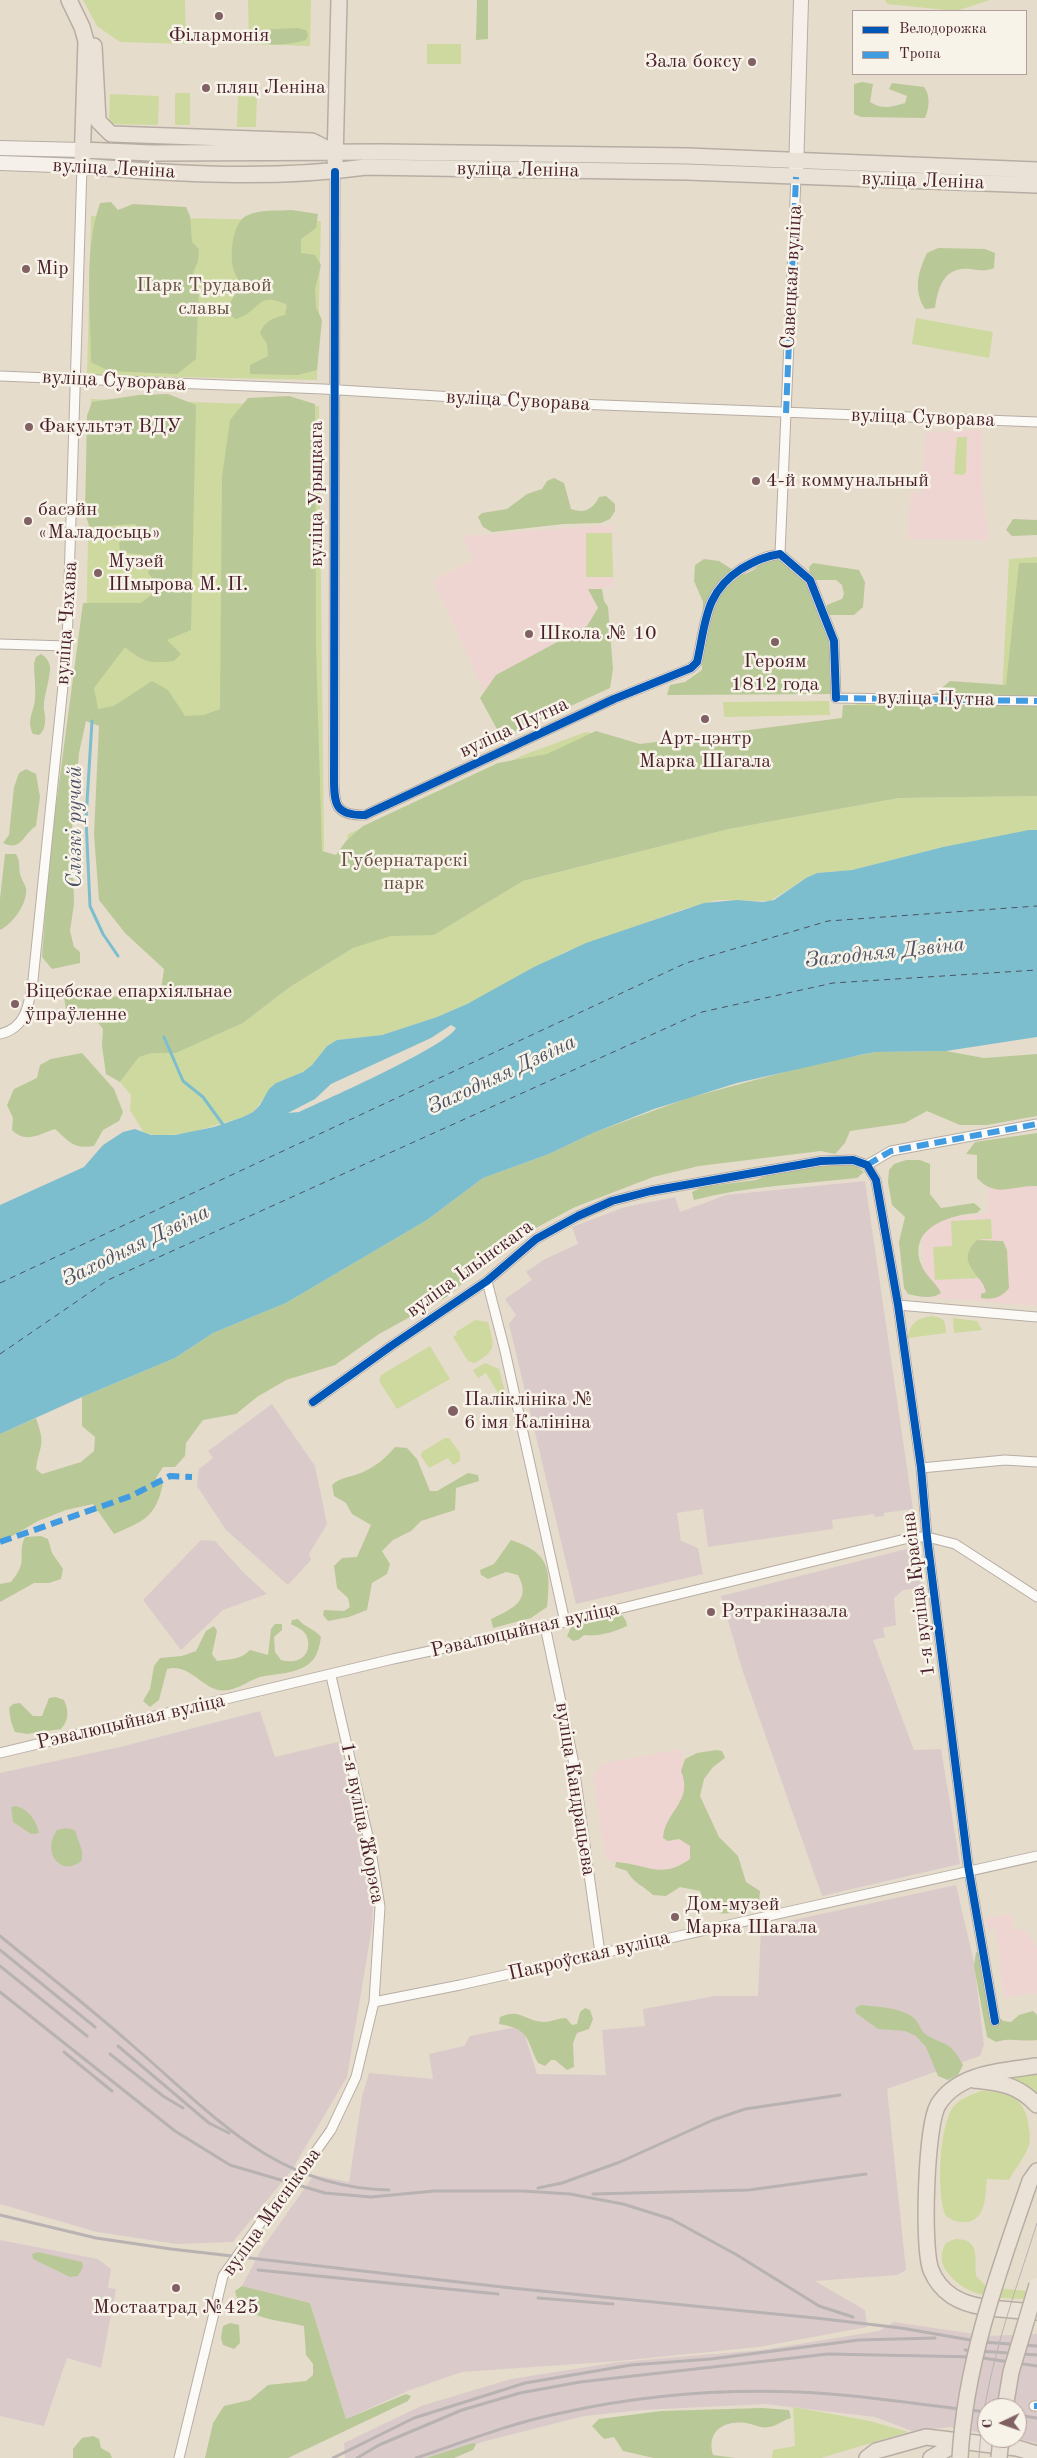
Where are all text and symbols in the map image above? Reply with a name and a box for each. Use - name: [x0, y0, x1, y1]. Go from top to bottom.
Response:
- marker: Філармонія: [213, 10, 225, 22]
- legend: [852, 10, 1027, 75]
- text: Велодорожка: [899, 22, 987, 37]
- place label: Філармонія: [169, 24, 269, 48]
- text: Тропа: [899, 47, 941, 62]
- place label: Зала боксу: [645, 50, 742, 74]
- marker: Зала боксу: [746, 56, 758, 68]
- place label: пляц Леніна: [216, 76, 326, 100]
- marker: пляц Леніна: [200, 82, 212, 94]
- street label: вуліца Леніна: [52, 154, 176, 184]
- street label: вуліца Леніна: [456, 157, 580, 183]
- street label: вуліца Леніна: [861, 167, 985, 195]
- street label: Савецкая вуліца: [776, 204, 808, 350]
- place label: Мір: [36, 257, 69, 281]
- marker: Мір: [20, 263, 32, 275]
- park label: Парк Трудавой славы: [136, 274, 272, 321]
- street label: вуліца Суворава: [41, 365, 187, 397]
- street label: вуліца Суворава: [445, 385, 591, 417]
- street label: вуліца Суворава: [851, 403, 995, 433]
- place label: Факультэт ВДУ: [39, 415, 182, 439]
- marker: Факультэт ВДУ: [23, 421, 35, 433]
- street label: вуліца Урыцкага: [305, 421, 329, 567]
- place label: 4-й коммунальный: [766, 469, 929, 493]
- marker: 4-й коммунальный: [750, 475, 762, 487]
- place label: басэйн «Маладосьць»: [38, 498, 161, 545]
- marker: басэйн «Маладосьць»: [22, 515, 34, 527]
- place label: Музей Шмырова М. П.: [108, 550, 248, 597]
- street label: вуліца Чэхава: [51, 560, 83, 686]
- marker: Музей Шмырова М. П.: [92, 567, 104, 579]
- place label: Школа № 10: [539, 622, 657, 646]
- marker: Школа № 10: [523, 628, 535, 640]
- marker: Героям 1812 года: [769, 636, 781, 648]
- place label: Героям 1812 года: [731, 650, 819, 697]
- street label: вуліца Путна: [877, 686, 995, 712]
- street label: вуліца Путна: [456, 692, 572, 764]
- marker: Арт-цэнтр Марка Шагала: [699, 713, 711, 725]
- place label: Арт-цэнтр Марка Шагала: [639, 727, 771, 774]
- water label: Слізкі ручай: [62, 766, 88, 888]
- park label: Губернатарскі парк: [340, 849, 468, 896]
- water label: Заходняя Дзвіна: [804, 932, 966, 974]
- place label: Віцебскае епархіяльнае ўпраўленне: [25, 980, 232, 1027]
- marker: Віцебскае епархіяльнае ўпраўленне: [9, 998, 21, 1010]
- water label: Заходняя Дзвіна: [424, 1030, 580, 1120]
- water label: Заходняя Дзвіна: [58, 1199, 214, 1293]
- street label: вуліца Ільінскага: [402, 1215, 538, 1323]
- place label: Паліклініка № 6 імя Калініна: [464, 1388, 594, 1435]
- marker: Паліклініка № 6 імя Калініна: [446, 1404, 460, 1418]
- street label: 1-я вуліца Красіна: [897, 1510, 941, 1678]
- street label: Рэвалюцыйная вуліца: [428, 1597, 622, 1663]
- place label: Рэтракіназала: [721, 1600, 848, 1624]
- marker: Рэтракіназала: [705, 1606, 717, 1618]
- street label: Рэвалюцыйная вуліца: [34, 1689, 228, 1755]
- street label: вуліца Кандрацьева: [549, 1701, 601, 1877]
- street label: 1-я вуліца Жорэса: [335, 1740, 389, 1906]
- place label: Дом-музей Марка Шагала: [685, 1893, 817, 1940]
- marker: Дом-музей Марка Шагала: [669, 1911, 681, 1923]
- street label: Пакроўская вуліца: [506, 1926, 672, 1986]
- street label: вуліца Мяснікова: [217, 2143, 327, 2281]
- marker: Мостаатрад №425: [170, 2282, 182, 2294]
- place label: Мостаатрад №425: [93, 2296, 259, 2320]
- north arrow: [977, 2398, 1027, 2448]
- text: С: [981, 2419, 995, 2429]

